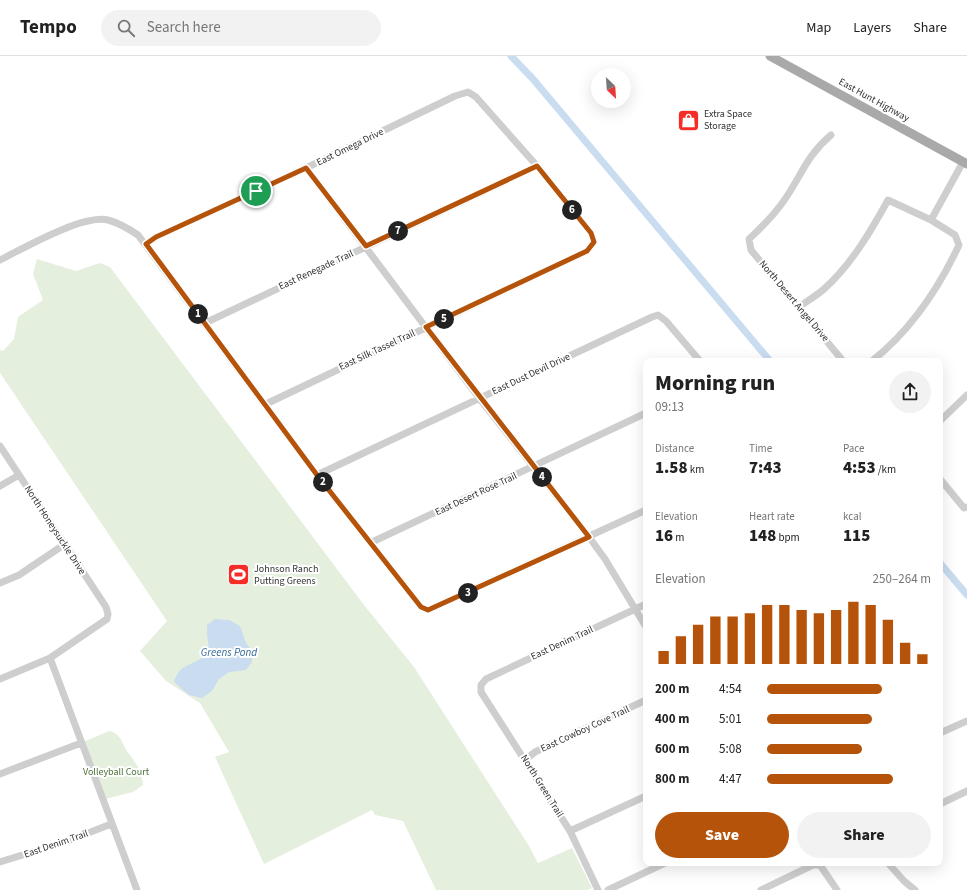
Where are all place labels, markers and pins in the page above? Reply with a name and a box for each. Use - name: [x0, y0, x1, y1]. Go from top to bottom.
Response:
- shop icon: Extra Space Storage: [676, 107, 702, 133]
- place label: Extra Space Storage: [704, 107, 752, 133]
- pin: [239, 174, 273, 208]
- pin: 6: [562, 200, 582, 220]
- pin: 7: [388, 221, 408, 241]
- pin: 1: [188, 304, 208, 324]
- pin: 5: [434, 309, 454, 329]
- pin: 4: [532, 467, 552, 487]
- pin: 2: [313, 472, 333, 492]
- sports icon: Johnson Ranch Putting Greens: [226, 562, 252, 588]
- place label: Johnson Ranch Putting Greens: [254, 562, 318, 588]
- pin: 3: [458, 583, 478, 603]

